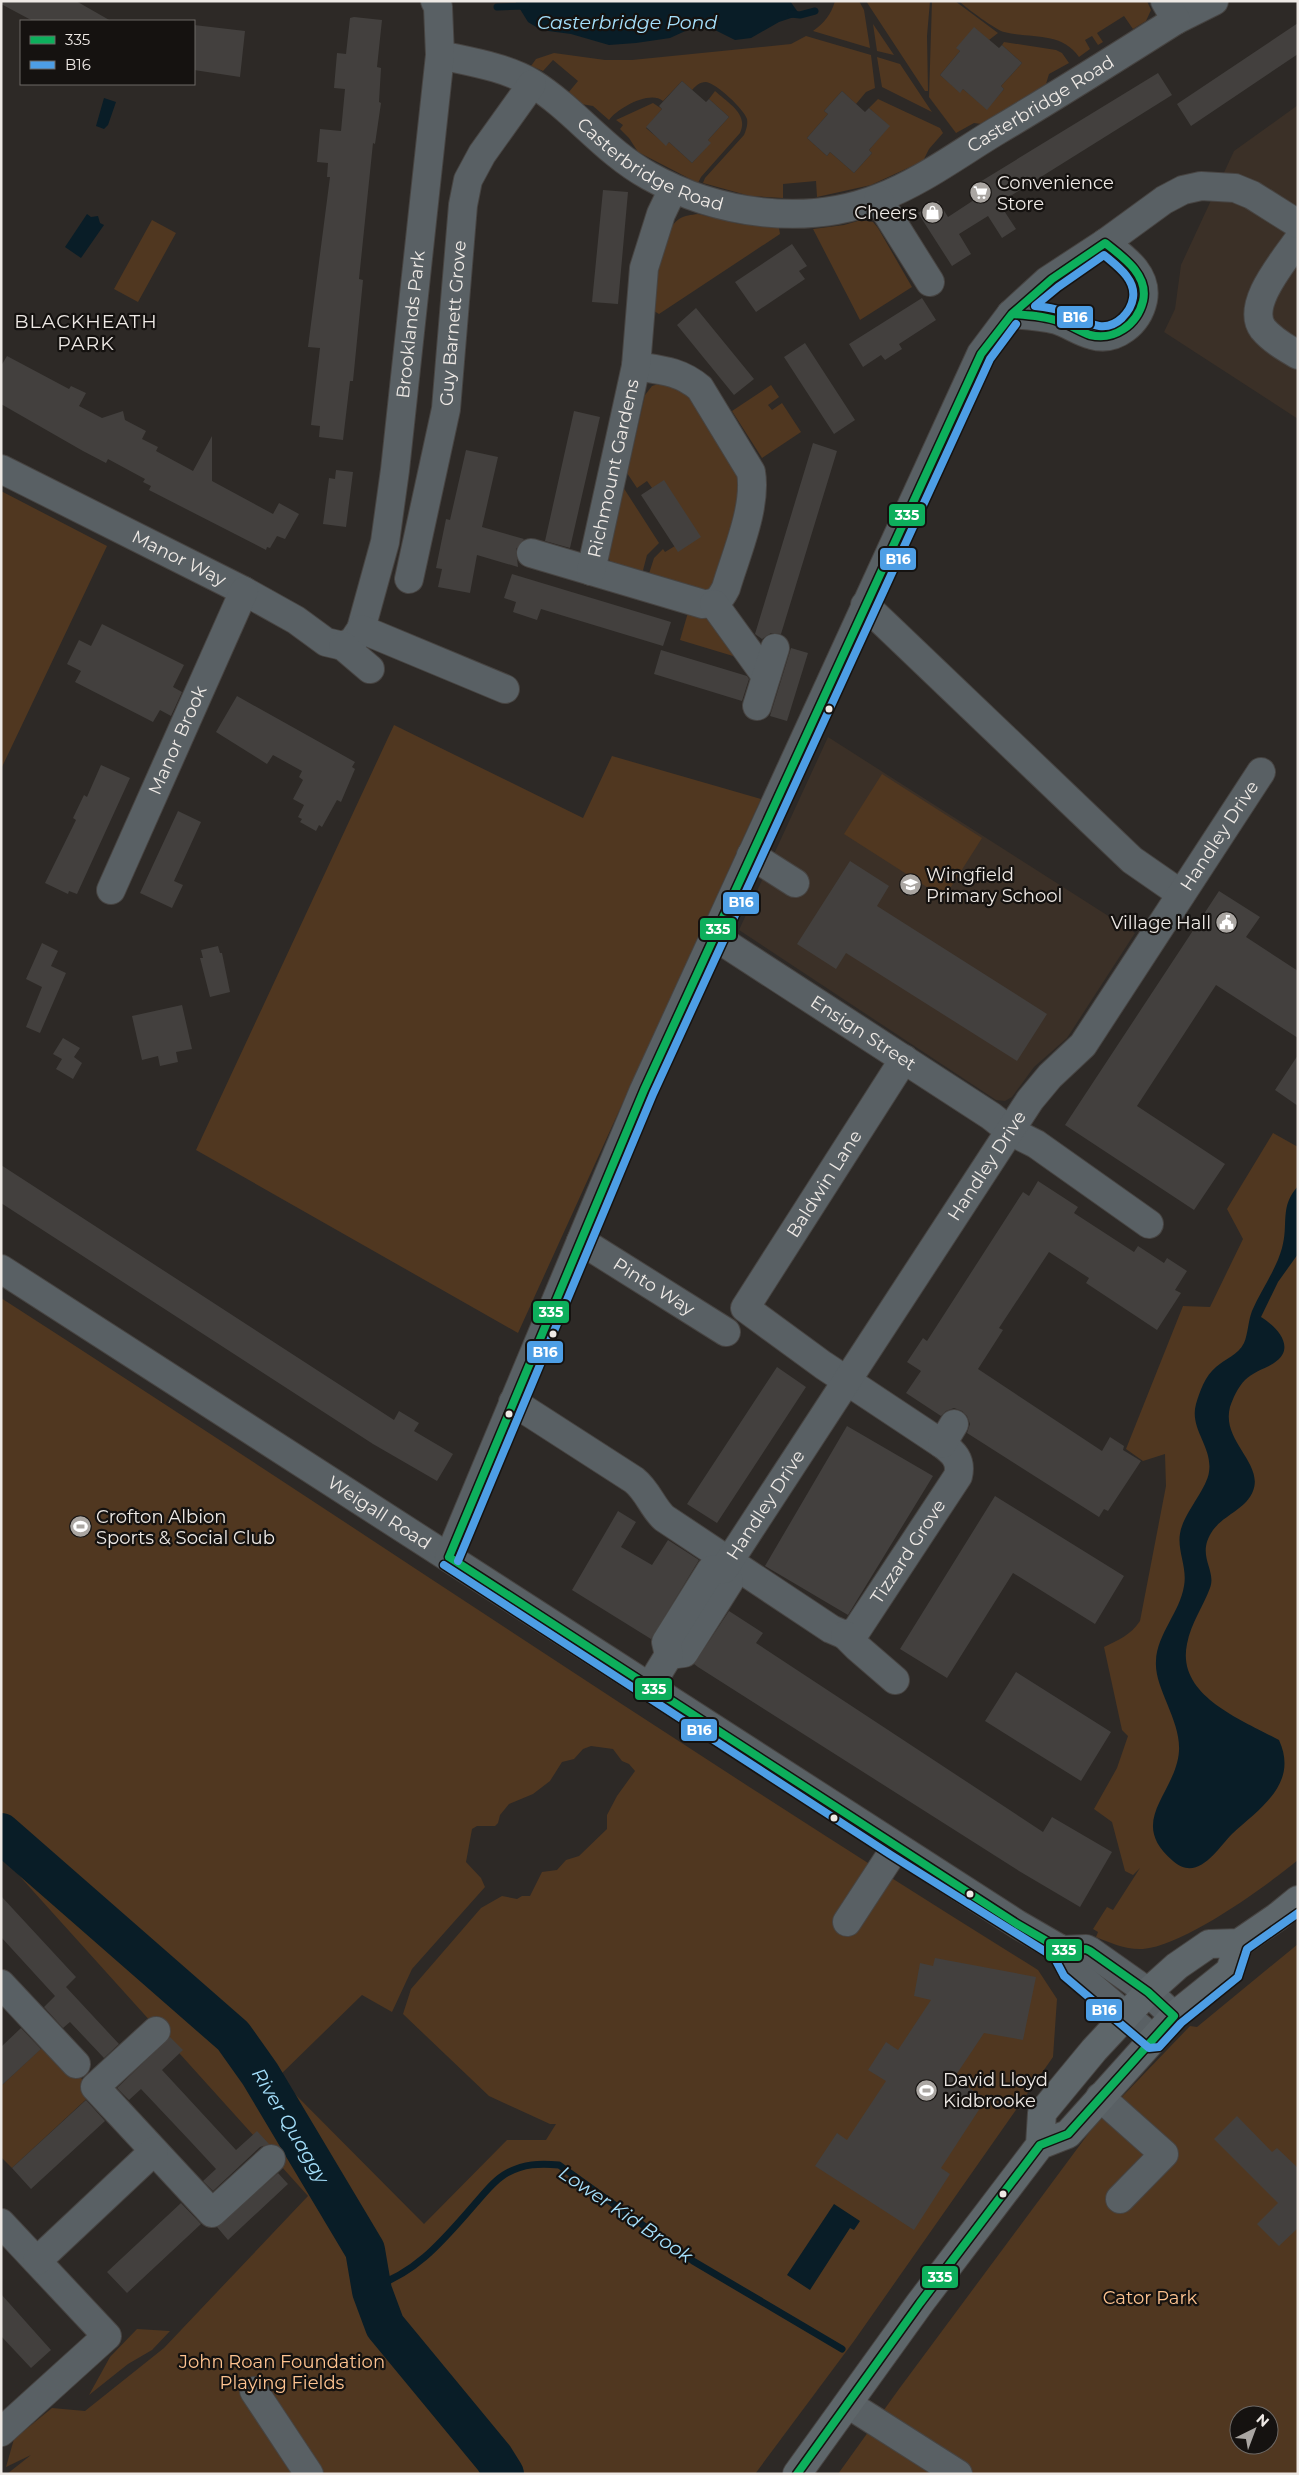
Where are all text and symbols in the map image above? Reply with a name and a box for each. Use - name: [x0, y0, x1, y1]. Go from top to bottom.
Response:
- water label: Casterbridge Pond: [537, 11, 717, 34]
- legend: [20, 20, 195, 85]
- text: 335: [65, 30, 90, 49]
- street label: Casterbridge Road: [963, 51, 1118, 158]
- text: B16: [65, 55, 91, 74]
- street label: Casterbridge Road: [572, 113, 726, 216]
- place label: Convenience Store: [997, 172, 1114, 215]
- supermarket icon: Convenience Store: [969, 181, 993, 205]
- shop icon: Cheers: [921, 201, 945, 225]
- place label: Cheers: [854, 202, 917, 224]
- street label: Guy Barnett Grove: [435, 239, 471, 407]
- street label: Brooklands Park: [392, 249, 430, 399]
- line badge: B16: [1056, 305, 1094, 329]
- text: B16: [1062, 308, 1088, 326]
- district label: BLACKHEATH PARK: [14, 310, 158, 355]
- street label: Richmount Gardens: [583, 377, 644, 560]
- line badge: 335: [888, 503, 926, 527]
- text: 335: [894, 506, 919, 524]
- street label: Manor Way: [128, 526, 230, 591]
- line badge: B16: [879, 547, 917, 571]
- text: B16: [885, 550, 911, 568]
- street label: Manor Brook: [144, 682, 212, 798]
- unlabelled marker: [824, 704, 834, 714]
- street label: Handley Drive: [1176, 776, 1263, 895]
- place label: Wingfield Primary School: [926, 864, 1062, 907]
- school or university icon: Wingfield Primary School: [898, 873, 922, 897]
- line badge: B16: [722, 891, 760, 915]
- text: B16: [728, 893, 754, 911]
- public building icon: Village Hall: [1215, 911, 1239, 935]
- place label: Village Hall: [1111, 912, 1211, 934]
- line badge: 335: [699, 917, 737, 941]
- text: 335: [705, 920, 730, 938]
- street label: Ensign Street: [806, 991, 920, 1075]
- street label: Handley Drive: [943, 1107, 1031, 1225]
- street label: Baldwin Lane: [782, 1126, 867, 1242]
- street label: Pinto Way: [609, 1253, 699, 1321]
- line badge: 335: [532, 1300, 570, 1324]
- text: 335: [538, 1303, 563, 1321]
- unlabelled marker: [548, 1329, 558, 1339]
- line badge: B16: [526, 1340, 564, 1364]
- text: B16: [532, 1343, 558, 1361]
- unlabelled marker: [504, 1409, 514, 1419]
- street label: Handley Drive: [722, 1446, 810, 1564]
- street label: Weigall Road: [323, 1471, 435, 1554]
- street label: Tizzard Grove: [866, 1495, 951, 1608]
- place label: Crofton Albion Sports & Social Club: [96, 1506, 275, 1549]
- sports icon: Crofton Albion Sports & Social Club: [68, 1515, 92, 1539]
- line badge: 335: [634, 1677, 673, 1701]
- text: 335: [641, 1680, 666, 1698]
- line badge: B16: [680, 1718, 718, 1742]
- text: B16: [686, 1721, 712, 1739]
- unlabelled marker: [829, 1813, 839, 1823]
- unlabelled marker: [965, 1889, 975, 1899]
- line badge: 335: [1045, 1938, 1083, 1962]
- text: 335: [1051, 1941, 1076, 1959]
- line badge: B16: [1085, 1998, 1123, 2022]
- text: B16: [1091, 2001, 1117, 2019]
- water label: River Quaggy: [247, 2064, 335, 2189]
- place label: David Lloyd Kidbrooke: [943, 2069, 1048, 2112]
- sports icon: David Lloyd Kidbrooke: [915, 2078, 939, 2102]
- water label: Lower Kid Brook: [554, 2161, 698, 2268]
- unlabelled marker: [998, 2189, 1008, 2199]
- line badge: 335: [921, 2265, 959, 2289]
- text: 335: [927, 2268, 952, 2286]
- park label: Cator Park: [1103, 2287, 1198, 2309]
- park label: John Roan Foundation Playing Fields: [178, 2351, 385, 2394]
- north arrow: [1229, 2405, 1279, 2455]
- text: N: [1252, 2410, 1273, 2431]

